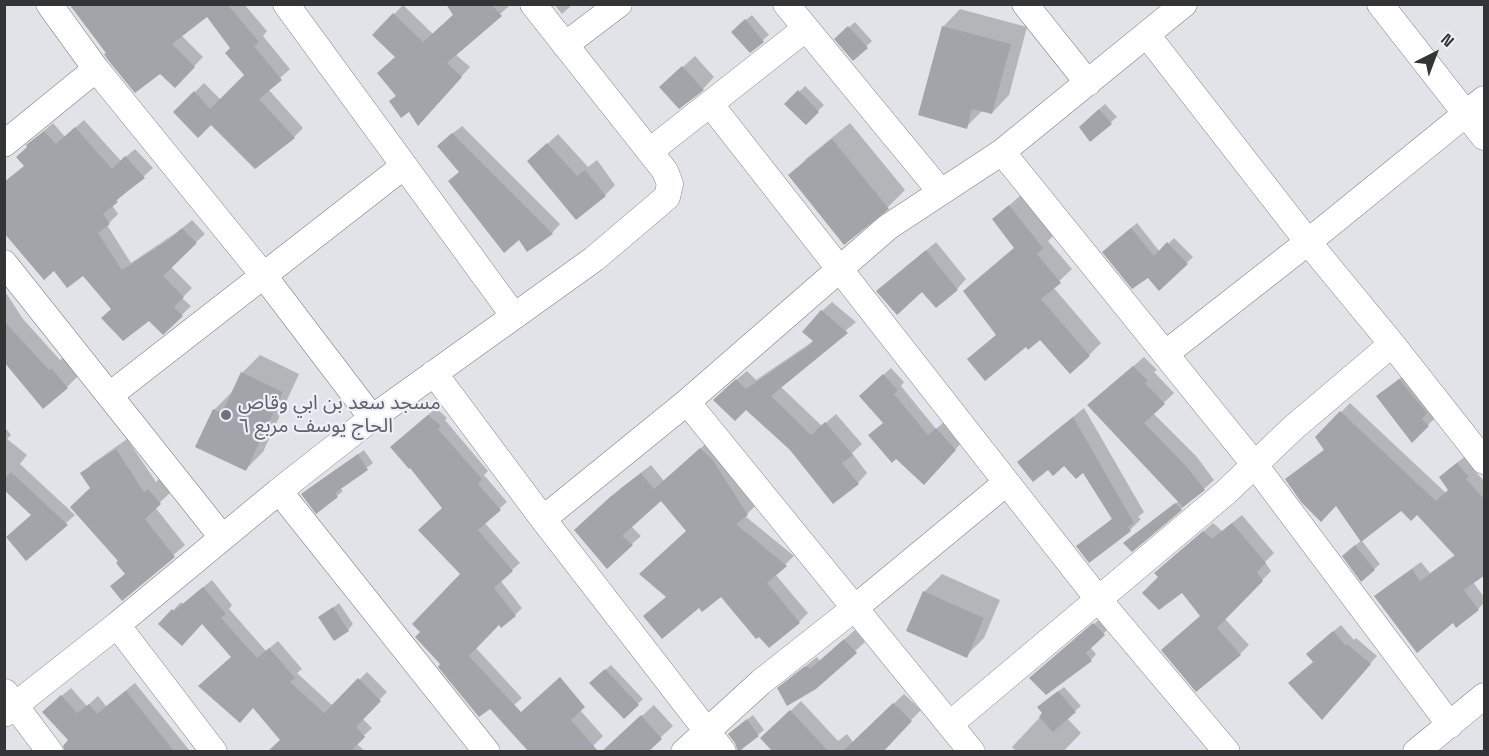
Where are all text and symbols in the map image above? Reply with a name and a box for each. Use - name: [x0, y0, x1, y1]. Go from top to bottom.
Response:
- north arrow: [1405, 24, 1465, 84]
- text: N: [1436, 29, 1458, 52]
- place label: مسجد سعد بن ابي وقاص الحاج يوسف مربع ٦: [238, 392, 441, 439]
- marker: مسجد سعد بن ابي وقاص الحاج يوسف مربع ٦: [219, 408, 233, 422]

